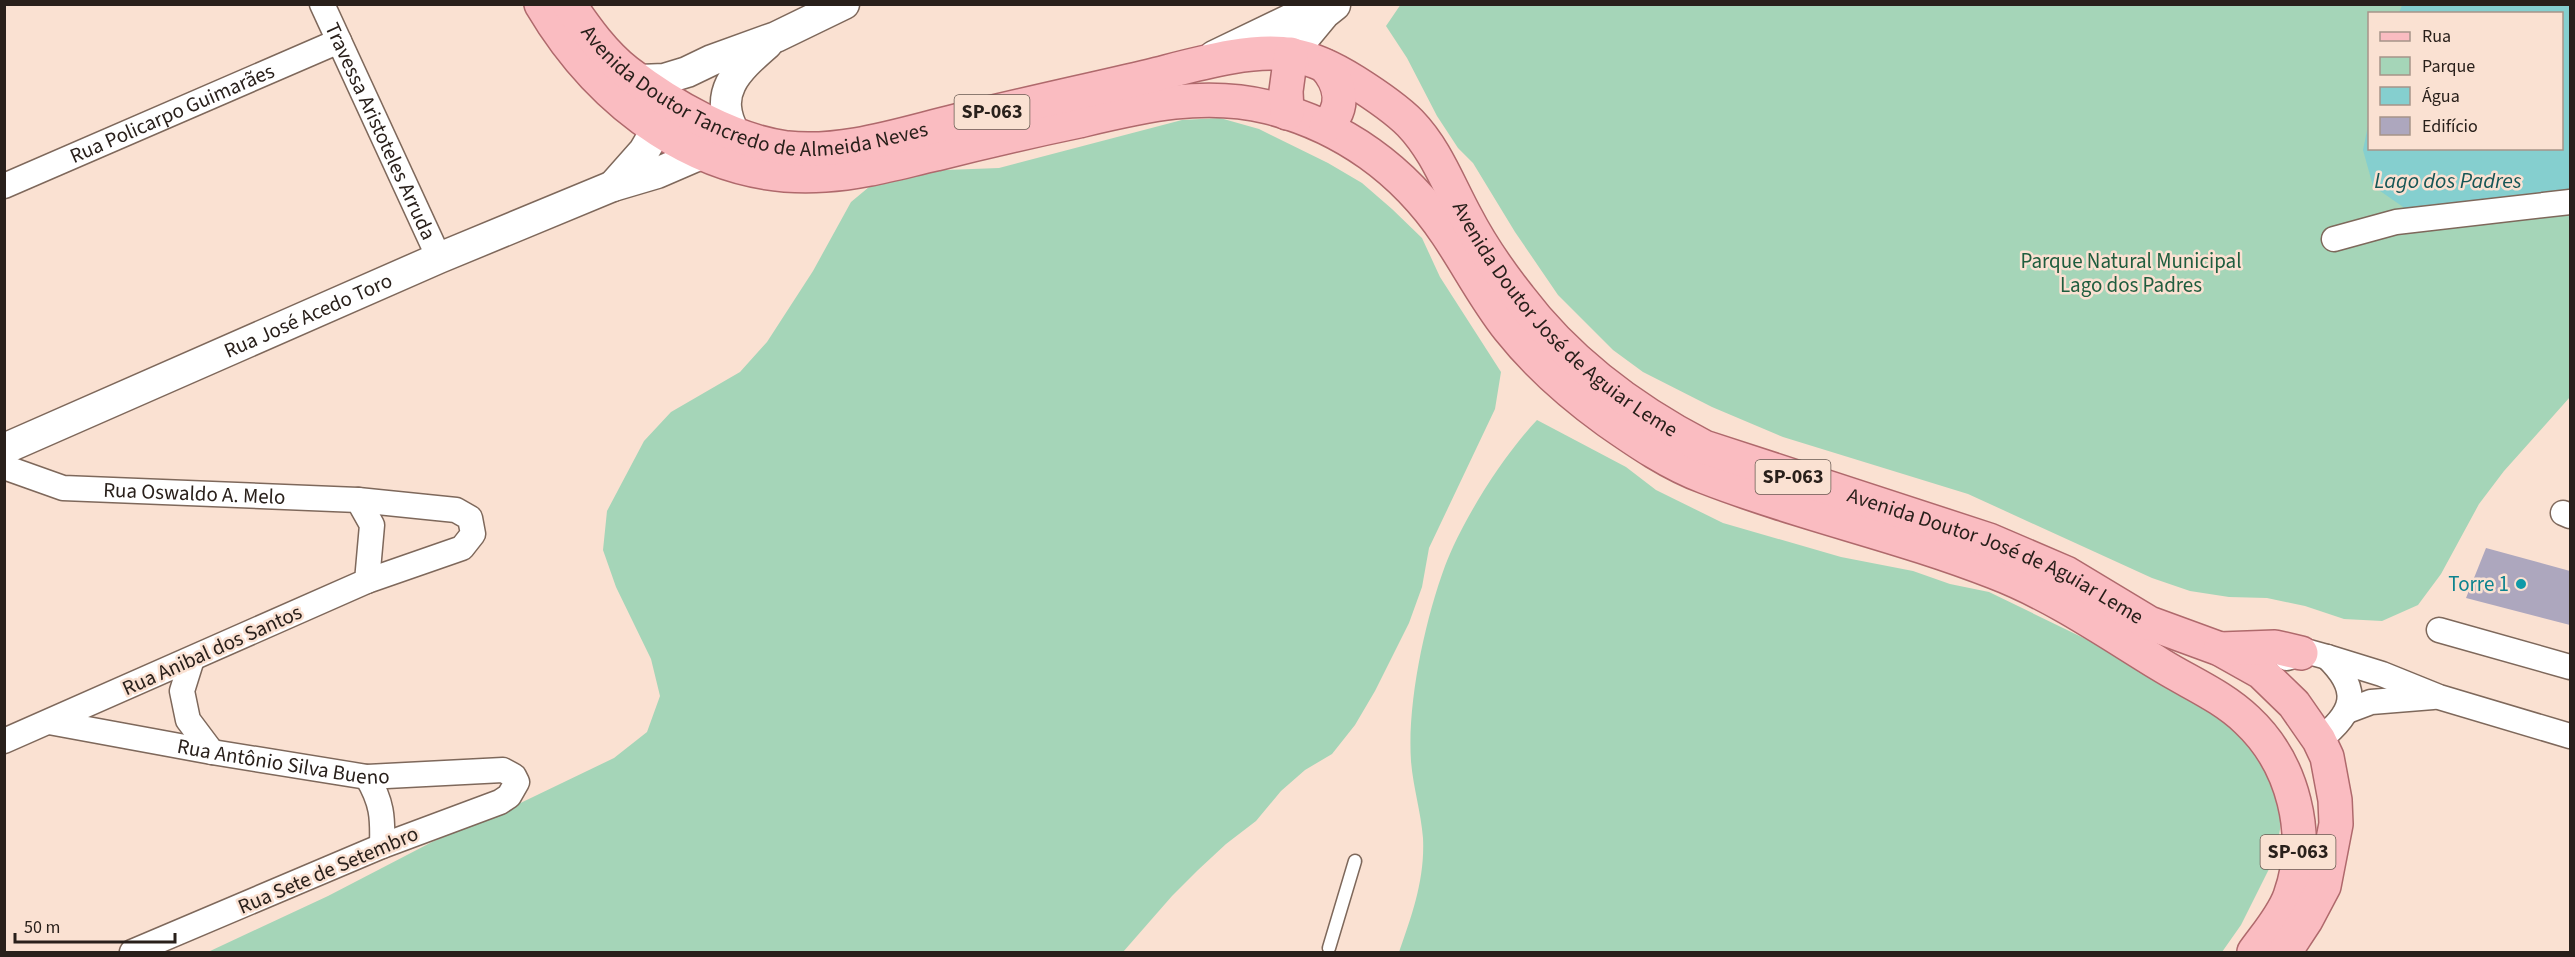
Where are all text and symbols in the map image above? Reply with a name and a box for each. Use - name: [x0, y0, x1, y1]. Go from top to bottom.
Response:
- legend: [2368, 12, 2563, 150]
- street label: Travessa Aristoteles Arruda: [318, 18, 444, 245]
- street label: Avenida Doutor Tancredo de Almeida Neves: [574, 19, 931, 164]
- text: Rua: [2422, 24, 2451, 49]
- text: Parque: [2422, 54, 2475, 79]
- street label: Rua Policarpo Guimarães: [65, 56, 279, 171]
- text: Água: [2422, 84, 2460, 109]
- road number: SP-063: [954, 95, 1030, 129]
- text: Edifício: [2422, 114, 2478, 139]
- water label: Lago dos Padres: [2374, 165, 2522, 197]
- street label: Avenida Doutor José de Aguiar Leme: [1445, 196, 1683, 444]
- park label: Parque Natural Municipal Lago dos Padres: [2020, 246, 2242, 300]
- street label: Rua José Acedo Toro: [219, 265, 397, 366]
- road number: SP-063: [1756, 460, 1830, 494]
- street label: Rua Oswaldo A. Melo: [103, 475, 286, 512]
- street label: Avenida Doutor José de Aguiar Leme: [1844, 480, 2149, 631]
- place label: Torre 1: [2448, 569, 2509, 599]
- marker: Torre 1: [2514, 577, 2528, 591]
- street label: Rua Anibal dos Santos: [117, 597, 307, 703]
- street label: Rua Antônio Silva Bueno: [175, 731, 390, 792]
- street label: Rua Sete de Setembro: [233, 818, 423, 922]
- road number: SP-063: [2260, 835, 2336, 869]
- scale bar: [15, 906, 176, 944]
- text: 50 m: [24, 915, 60, 940]

